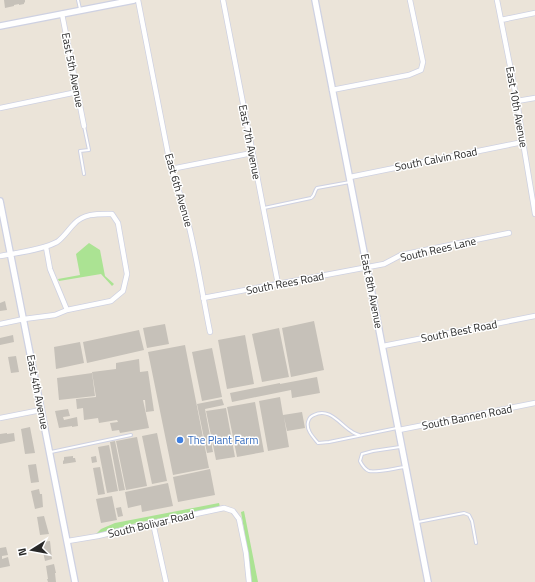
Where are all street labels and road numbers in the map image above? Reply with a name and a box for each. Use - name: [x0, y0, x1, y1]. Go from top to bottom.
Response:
- street label: East 5th Avenue: [58, 31, 88, 109]
- street label: East 10th Avenue: [502, 65, 532, 149]
- street label: East 7th Avenue: [235, 103, 265, 181]
- street label: South Calvin Road: [393, 143, 479, 175]
- street label: East 6th Avenue: [161, 151, 197, 229]
- street label: South Rees Lane: [399, 232, 478, 265]
- street label: East 8th Avenue: [357, 252, 387, 330]
- street label: South Rees Road: [245, 268, 325, 298]
- street label: South Best Road: [420, 316, 499, 346]
- street label: East 4th Avenue: [23, 353, 53, 431]
- street label: South Bannen Road: [421, 400, 514, 434]
- street label: South Bolivar Road: [106, 506, 196, 542]

